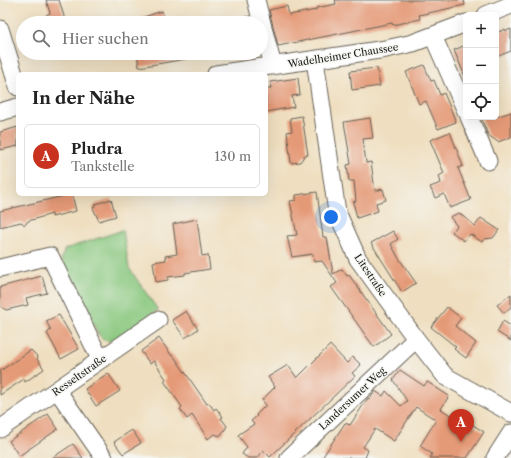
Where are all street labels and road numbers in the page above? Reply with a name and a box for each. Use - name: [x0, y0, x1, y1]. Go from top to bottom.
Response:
- street label: Wadelheimer Chaussee: [286, 40, 400, 71]
- street label: Litestraße: [352, 252, 390, 299]
- street label: Resseltstraße: [50, 352, 109, 399]
- street label: Landersumer Weg: [316, 364, 389, 433]

